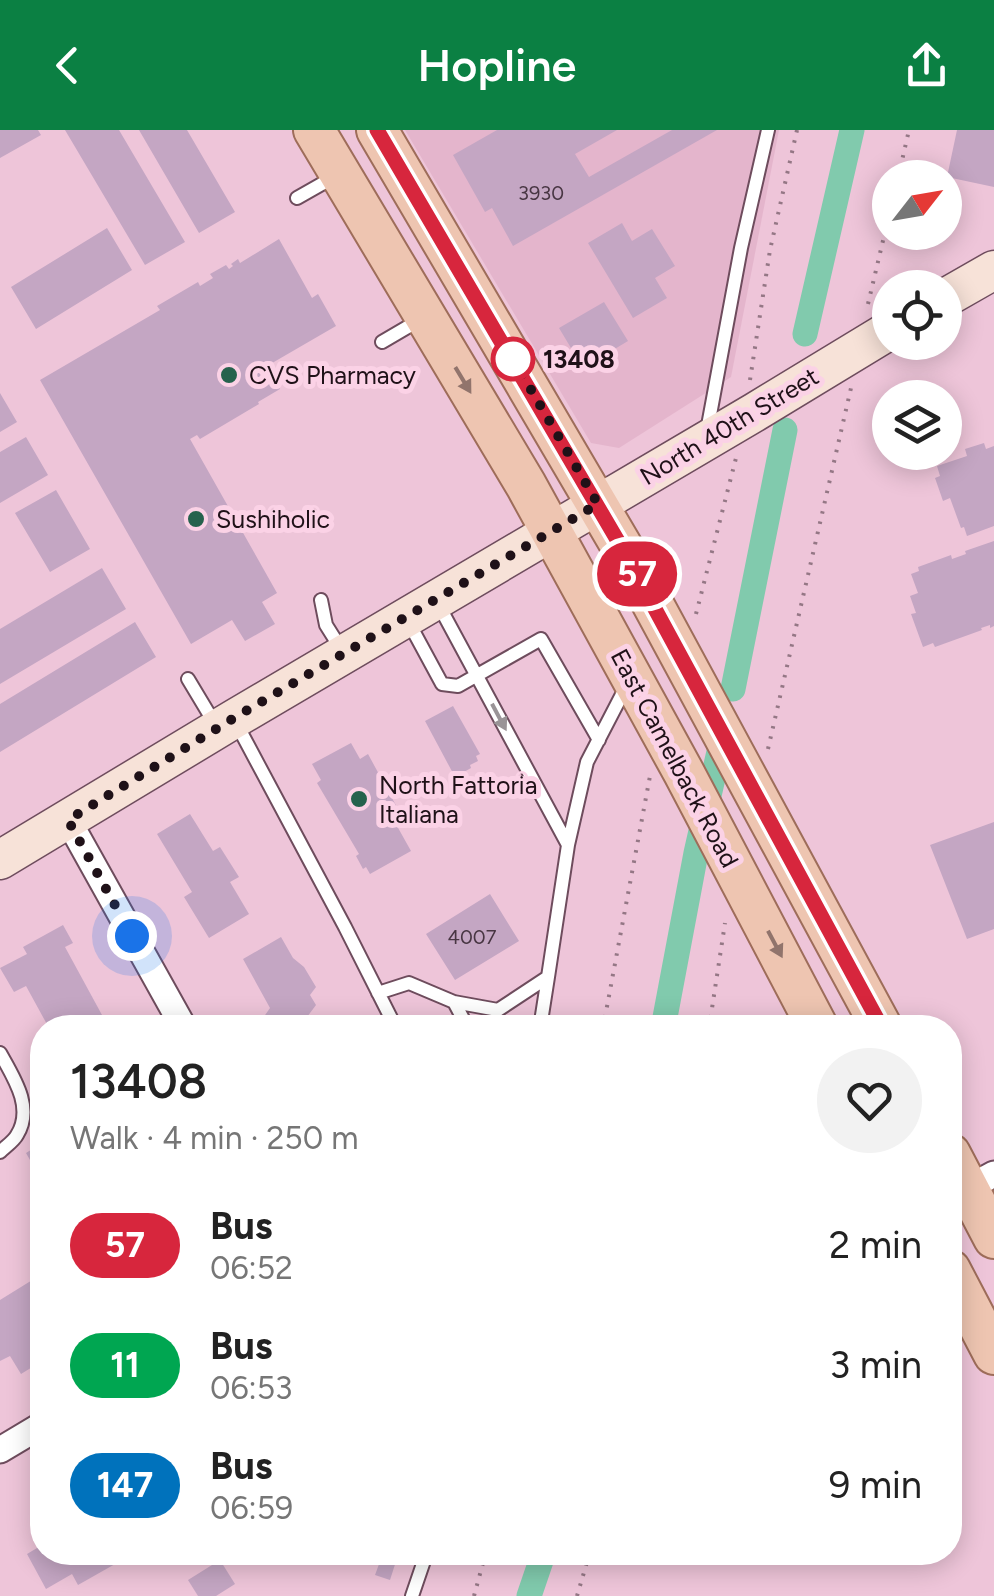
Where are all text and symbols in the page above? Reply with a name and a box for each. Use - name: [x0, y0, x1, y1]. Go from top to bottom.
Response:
- icon: back: [40, 38, 95, 93]
- text: Hopline: [418, 38, 576, 92]
- icon: share: [899, 38, 954, 93]
- north arrow: [872, 160, 962, 250]
- map controls: [872, 160, 962, 470]
- house number: 3930: [518, 181, 564, 205]
- button: locate: [872, 270, 962, 360]
- marker: 13408: [492, 338, 534, 380]
- place label: 13408: [543, 344, 615, 374]
- place label: CVS Pharmacy: [249, 360, 416, 390]
- street label: North 40th Street: [634, 361, 824, 491]
- marker: CVS Pharmacy: [218, 364, 240, 386]
- one-way arrow: [454, 366, 471, 394]
- button: layers: [872, 380, 962, 470]
- place label: Sushiholic: [216, 504, 330, 534]
- marker: Sushiholic: [185, 508, 207, 530]
- line badge: 57: [592, 542, 682, 606]
- text: 57: [617, 553, 657, 595]
- street label: East Camelback Road: [605, 644, 745, 872]
- one-way arrow: [490, 702, 507, 731]
- place label: North Fattoria Italiana: [379, 770, 537, 829]
- marker: North Fattoria Italiana: [348, 788, 370, 810]
- your location: [107, 911, 157, 961]
- house number: 4007: [448, 925, 497, 949]
- one-way arrow: [766, 930, 783, 959]
- button: heart: [817, 1048, 922, 1153]
- text: 13408: [70, 1052, 207, 1110]
- text: Walk · 4 min · 250 m: [70, 1119, 358, 1157]
- text: Bus: [210, 1203, 273, 1249]
- text: 2 min: [829, 1222, 922, 1268]
- text: 57: [105, 1224, 145, 1266]
- text: 06:52: [210, 1249, 293, 1287]
- text: Bus: [210, 1323, 273, 1369]
- text: 3 min: [830, 1342, 922, 1388]
- text: 11: [110, 1344, 140, 1386]
- text: 06:53: [210, 1369, 293, 1407]
- text: Bus: [210, 1443, 273, 1489]
- text: 9 min: [829, 1462, 922, 1508]
- text: 147: [97, 1464, 153, 1506]
- text: 06:59: [210, 1489, 293, 1527]

